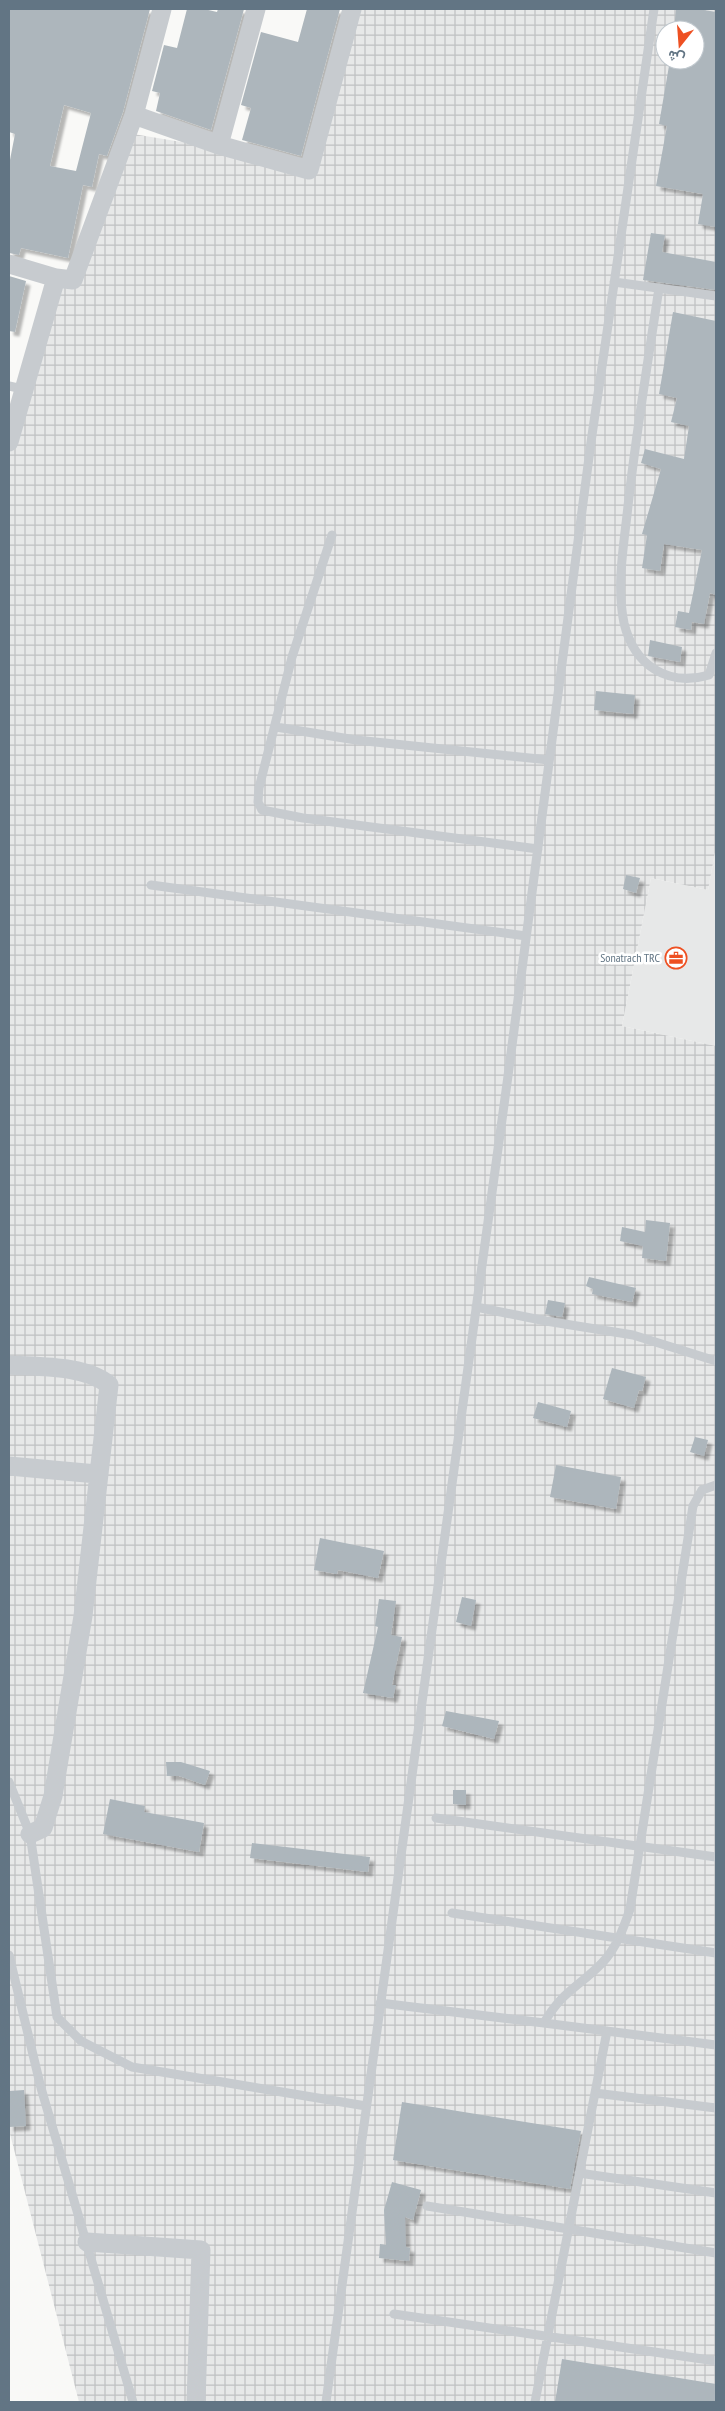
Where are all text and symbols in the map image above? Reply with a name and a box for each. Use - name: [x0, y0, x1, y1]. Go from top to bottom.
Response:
- north arrow: [655, 20, 705, 70]
- text: ش: [665, 46, 687, 68]
- office icon: Sonatrach TRC: [664, 946, 688, 970]
- place label: Sonatrach TRC: [600, 950, 660, 965]

